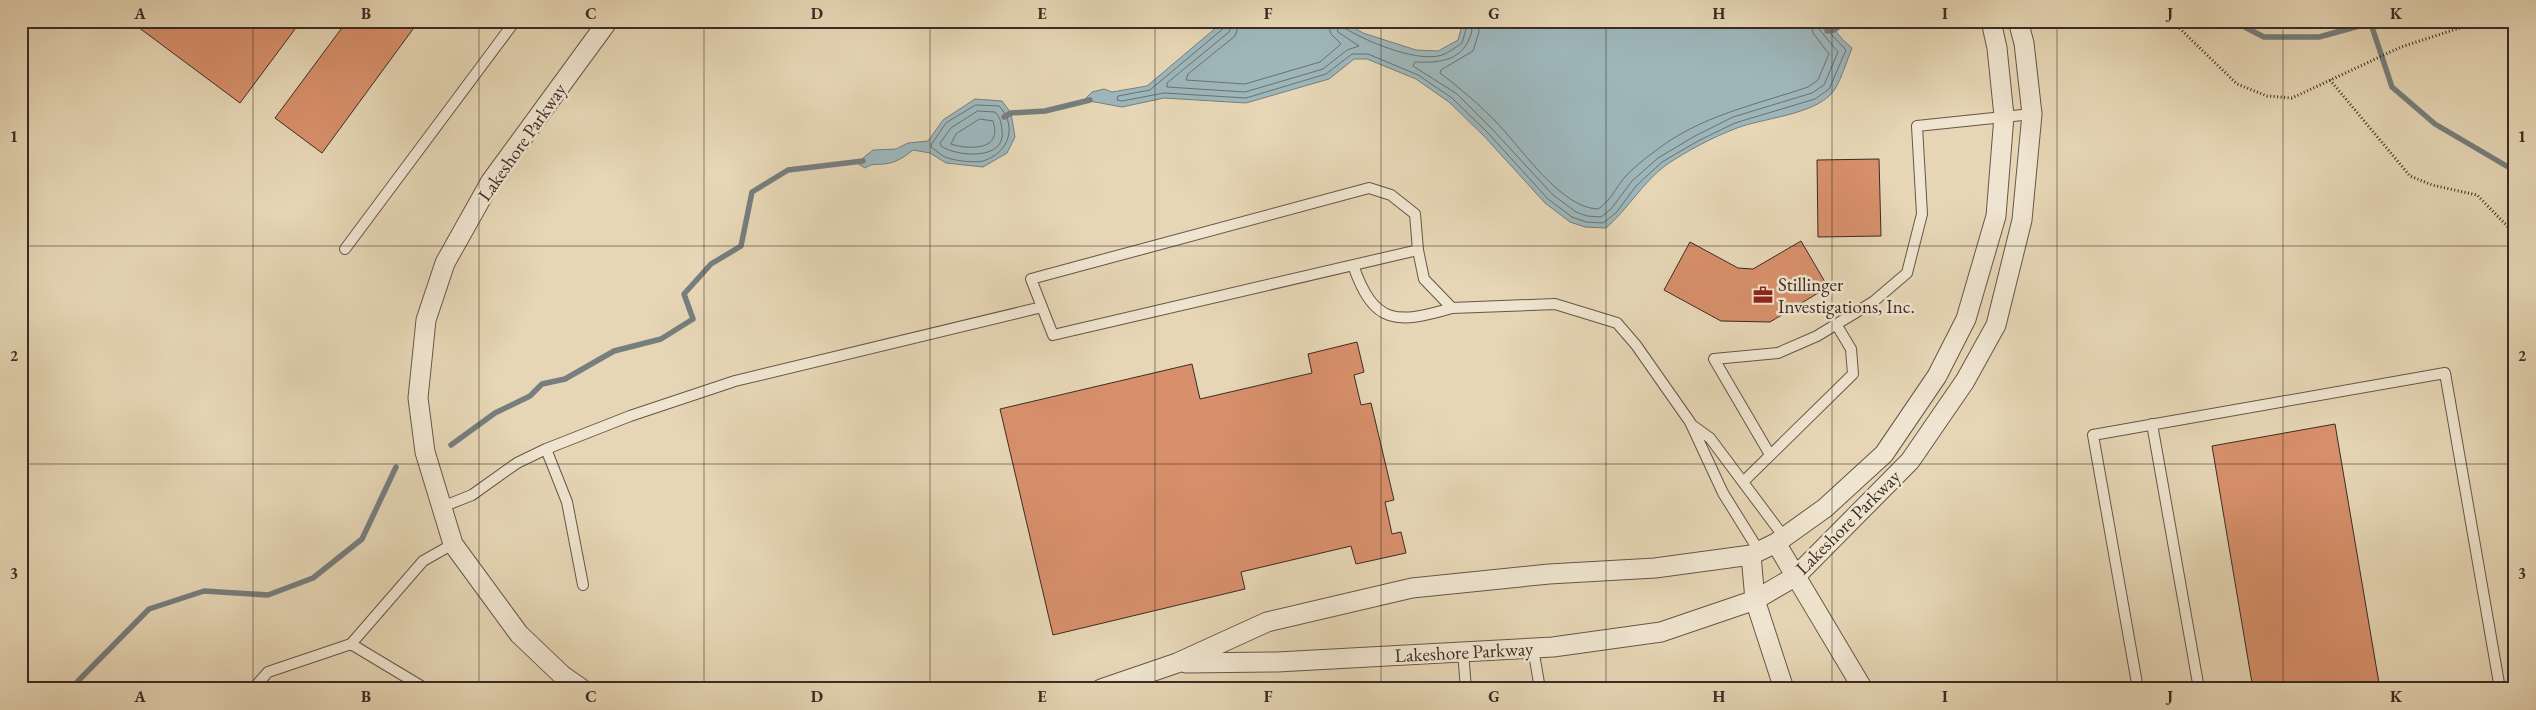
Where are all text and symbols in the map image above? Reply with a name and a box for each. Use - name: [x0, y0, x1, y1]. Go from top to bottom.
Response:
- text: A: [133, 3, 146, 24]
- text: B: [361, 3, 371, 24]
- text: C: [585, 3, 597, 24]
- text: D: [811, 3, 823, 24]
- text: E: [1037, 3, 1047, 24]
- text: F: [1264, 3, 1273, 24]
- text: G: [1488, 3, 1500, 24]
- text: H: [1713, 3, 1726, 24]
- text: I: [1942, 3, 1948, 24]
- text: J: [2165, 3, 2173, 24]
- text: K: [2390, 3, 2403, 24]
- street label: Lakeshore Parkway: [472, 77, 572, 206]
- text: 1: [10, 126, 18, 147]
- text: 1: [2518, 126, 2526, 147]
- place label: Stillinger Investigations, Inc.: [1778, 272, 1915, 319]
- office icon: Stillinger Investigations, Inc.: [1752, 284, 1774, 306]
- text: 2: [10, 345, 19, 366]
- text: 2: [2518, 345, 2527, 366]
- street label: Lakeshore Parkway: [1790, 464, 1906, 580]
- text: 3: [10, 563, 18, 584]
- text: 3: [2518, 563, 2526, 584]
- street label: Lakeshore Parkway: [1394, 636, 1535, 668]
- text: A: [133, 686, 146, 707]
- text: B: [361, 686, 371, 707]
- text: C: [585, 686, 597, 707]
- text: D: [811, 686, 823, 707]
- text: E: [1037, 686, 1047, 707]
- text: F: [1264, 686, 1273, 707]
- text: G: [1488, 686, 1500, 707]
- text: H: [1713, 686, 1726, 707]
- text: I: [1942, 686, 1948, 707]
- text: J: [2165, 686, 2173, 707]
- text: K: [2390, 686, 2403, 707]

